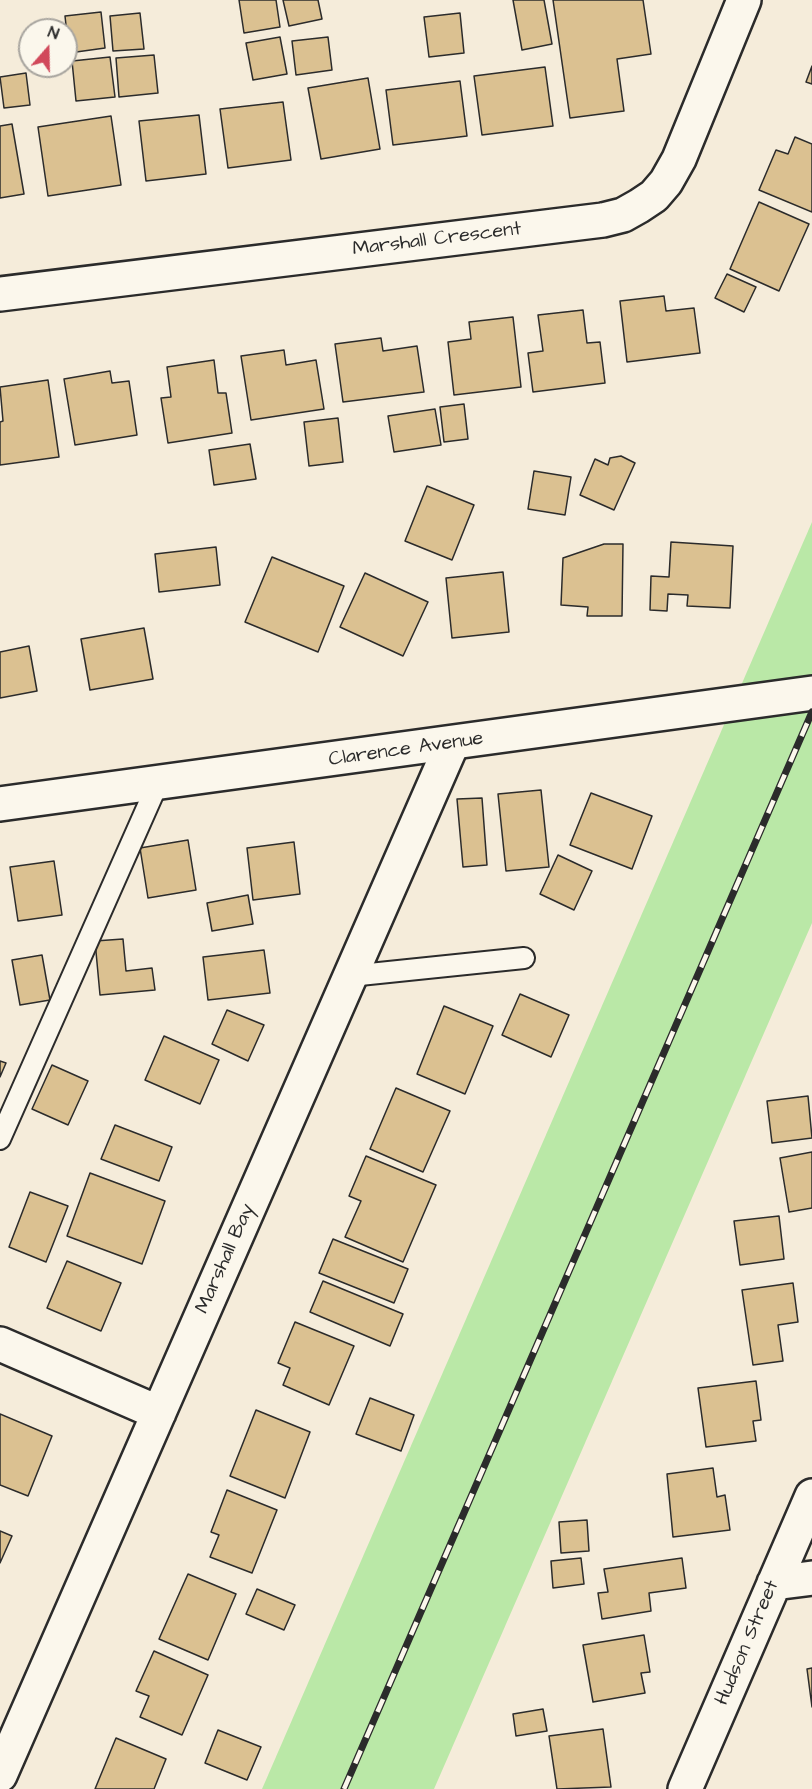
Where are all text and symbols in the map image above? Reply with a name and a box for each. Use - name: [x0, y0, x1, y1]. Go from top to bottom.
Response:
- north arrow: [18, 18, 78, 78]
- text: N: [45, 21, 62, 45]
- street label: Marshall Crescent: [351, 218, 523, 262]
- street label: Clarence Avenue: [327, 727, 485, 773]
- street label: Marshall Bay: [191, 1200, 261, 1318]
- street label: Hudson Street: [711, 1577, 785, 1709]

